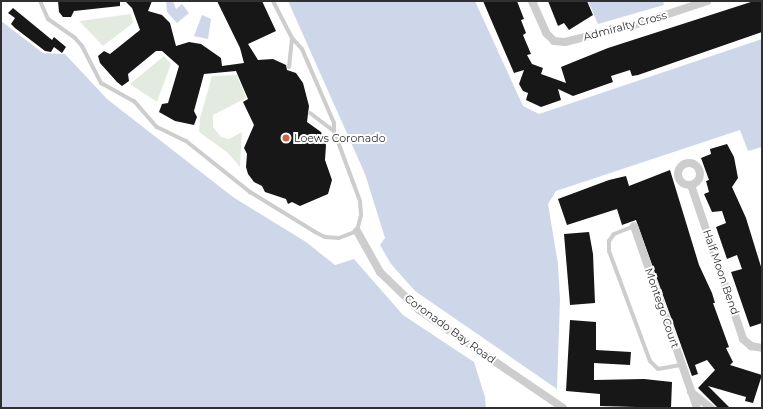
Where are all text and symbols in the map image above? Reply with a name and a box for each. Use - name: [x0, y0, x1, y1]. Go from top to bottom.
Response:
- street label: Admiralty Cross: [582, 9, 668, 43]
- place label: Loews Coronado: [294, 131, 386, 145]
- marker: Loews Coronado: [281, 133, 291, 143]
- street label: Half Moon Bend: [700, 228, 742, 316]
- street label: Montego Court: [642, 266, 682, 350]
- street label: Coronado Bay Road: [402, 292, 498, 366]

